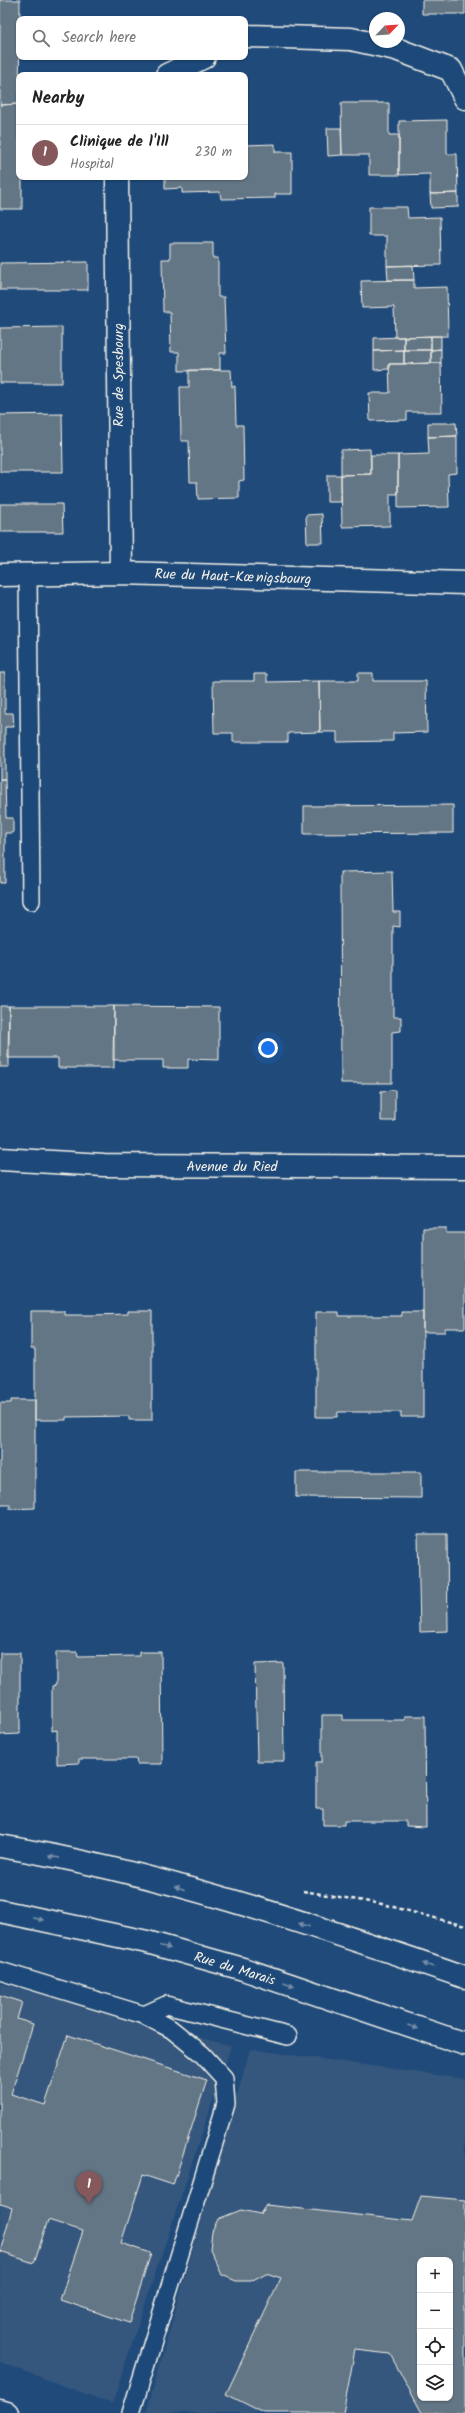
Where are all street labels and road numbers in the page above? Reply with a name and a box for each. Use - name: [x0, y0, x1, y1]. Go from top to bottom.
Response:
- street label: Rue de Spesbourg: [108, 323, 130, 427]
- street label: Rue du Haut-Kœnigsbourg: [154, 563, 312, 591]
- street label: Avenue du Ried: [187, 1156, 278, 1178]
- street label: Rue du Marais: [191, 1946, 278, 1992]

